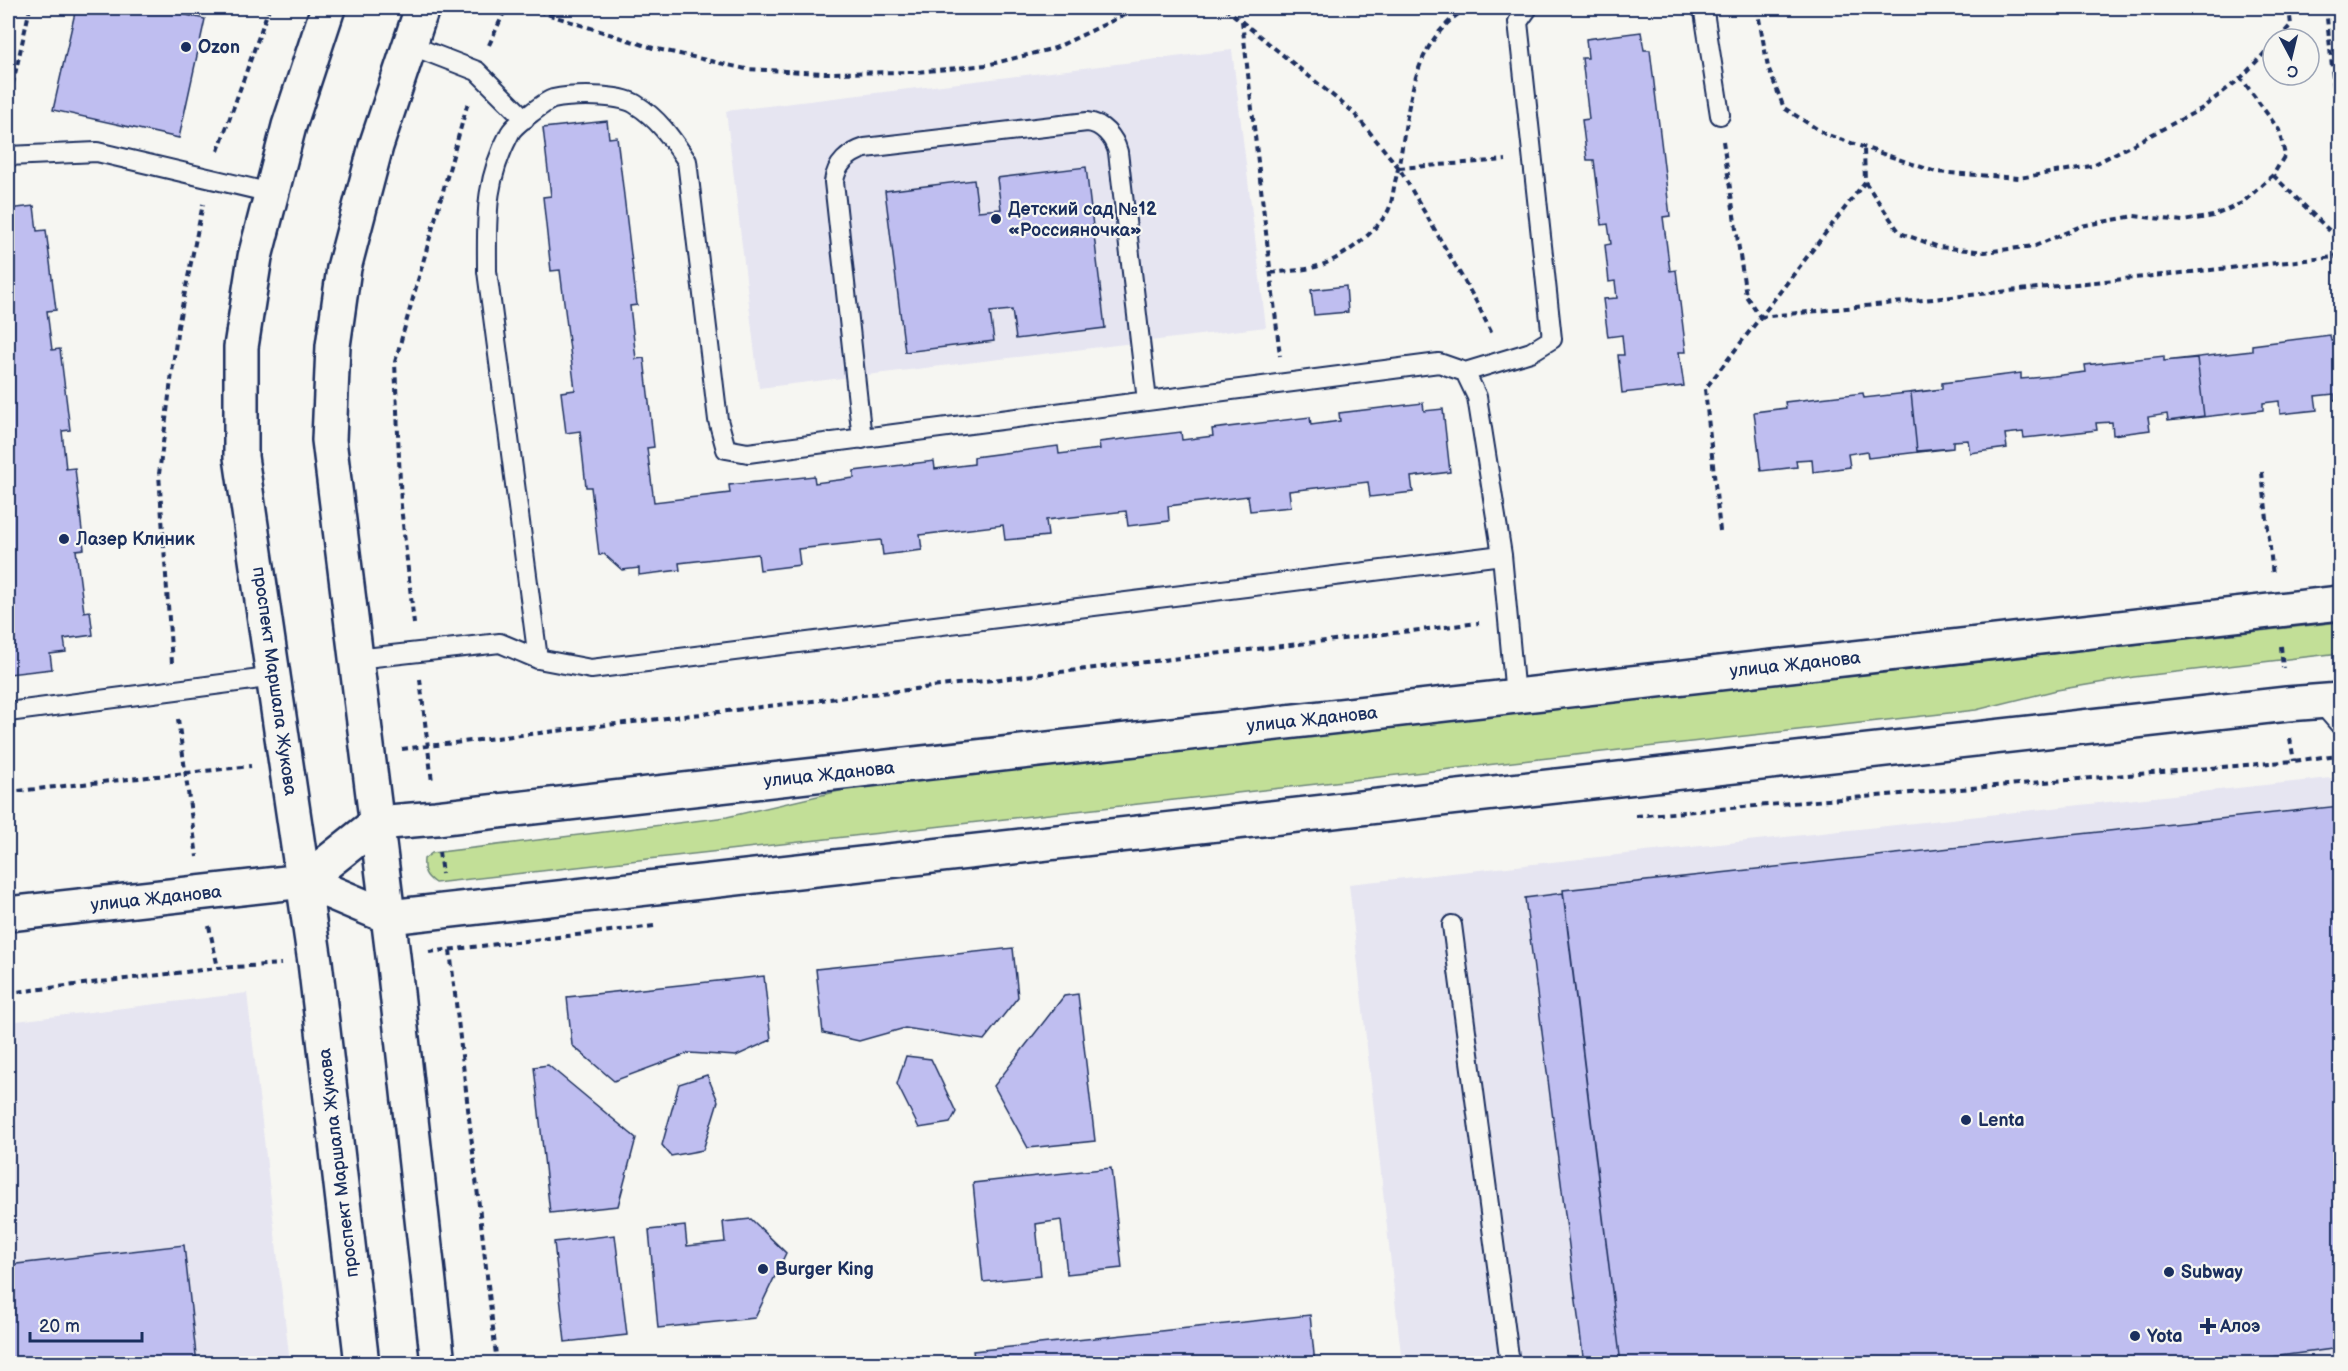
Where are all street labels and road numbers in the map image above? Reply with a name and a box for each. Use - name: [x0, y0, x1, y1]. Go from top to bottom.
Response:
- street label: проспект Маршала Жукова: [248, 565, 301, 797]
- street label: улица Жданова: [1728, 647, 1862, 682]
- street label: улица Жданова: [1245, 702, 1379, 737]
- street label: улица Жданова: [762, 757, 896, 792]
- street label: улица Жданова: [89, 881, 223, 916]
- street label: проспект Маршала Жукова: [314, 1047, 363, 1279]

